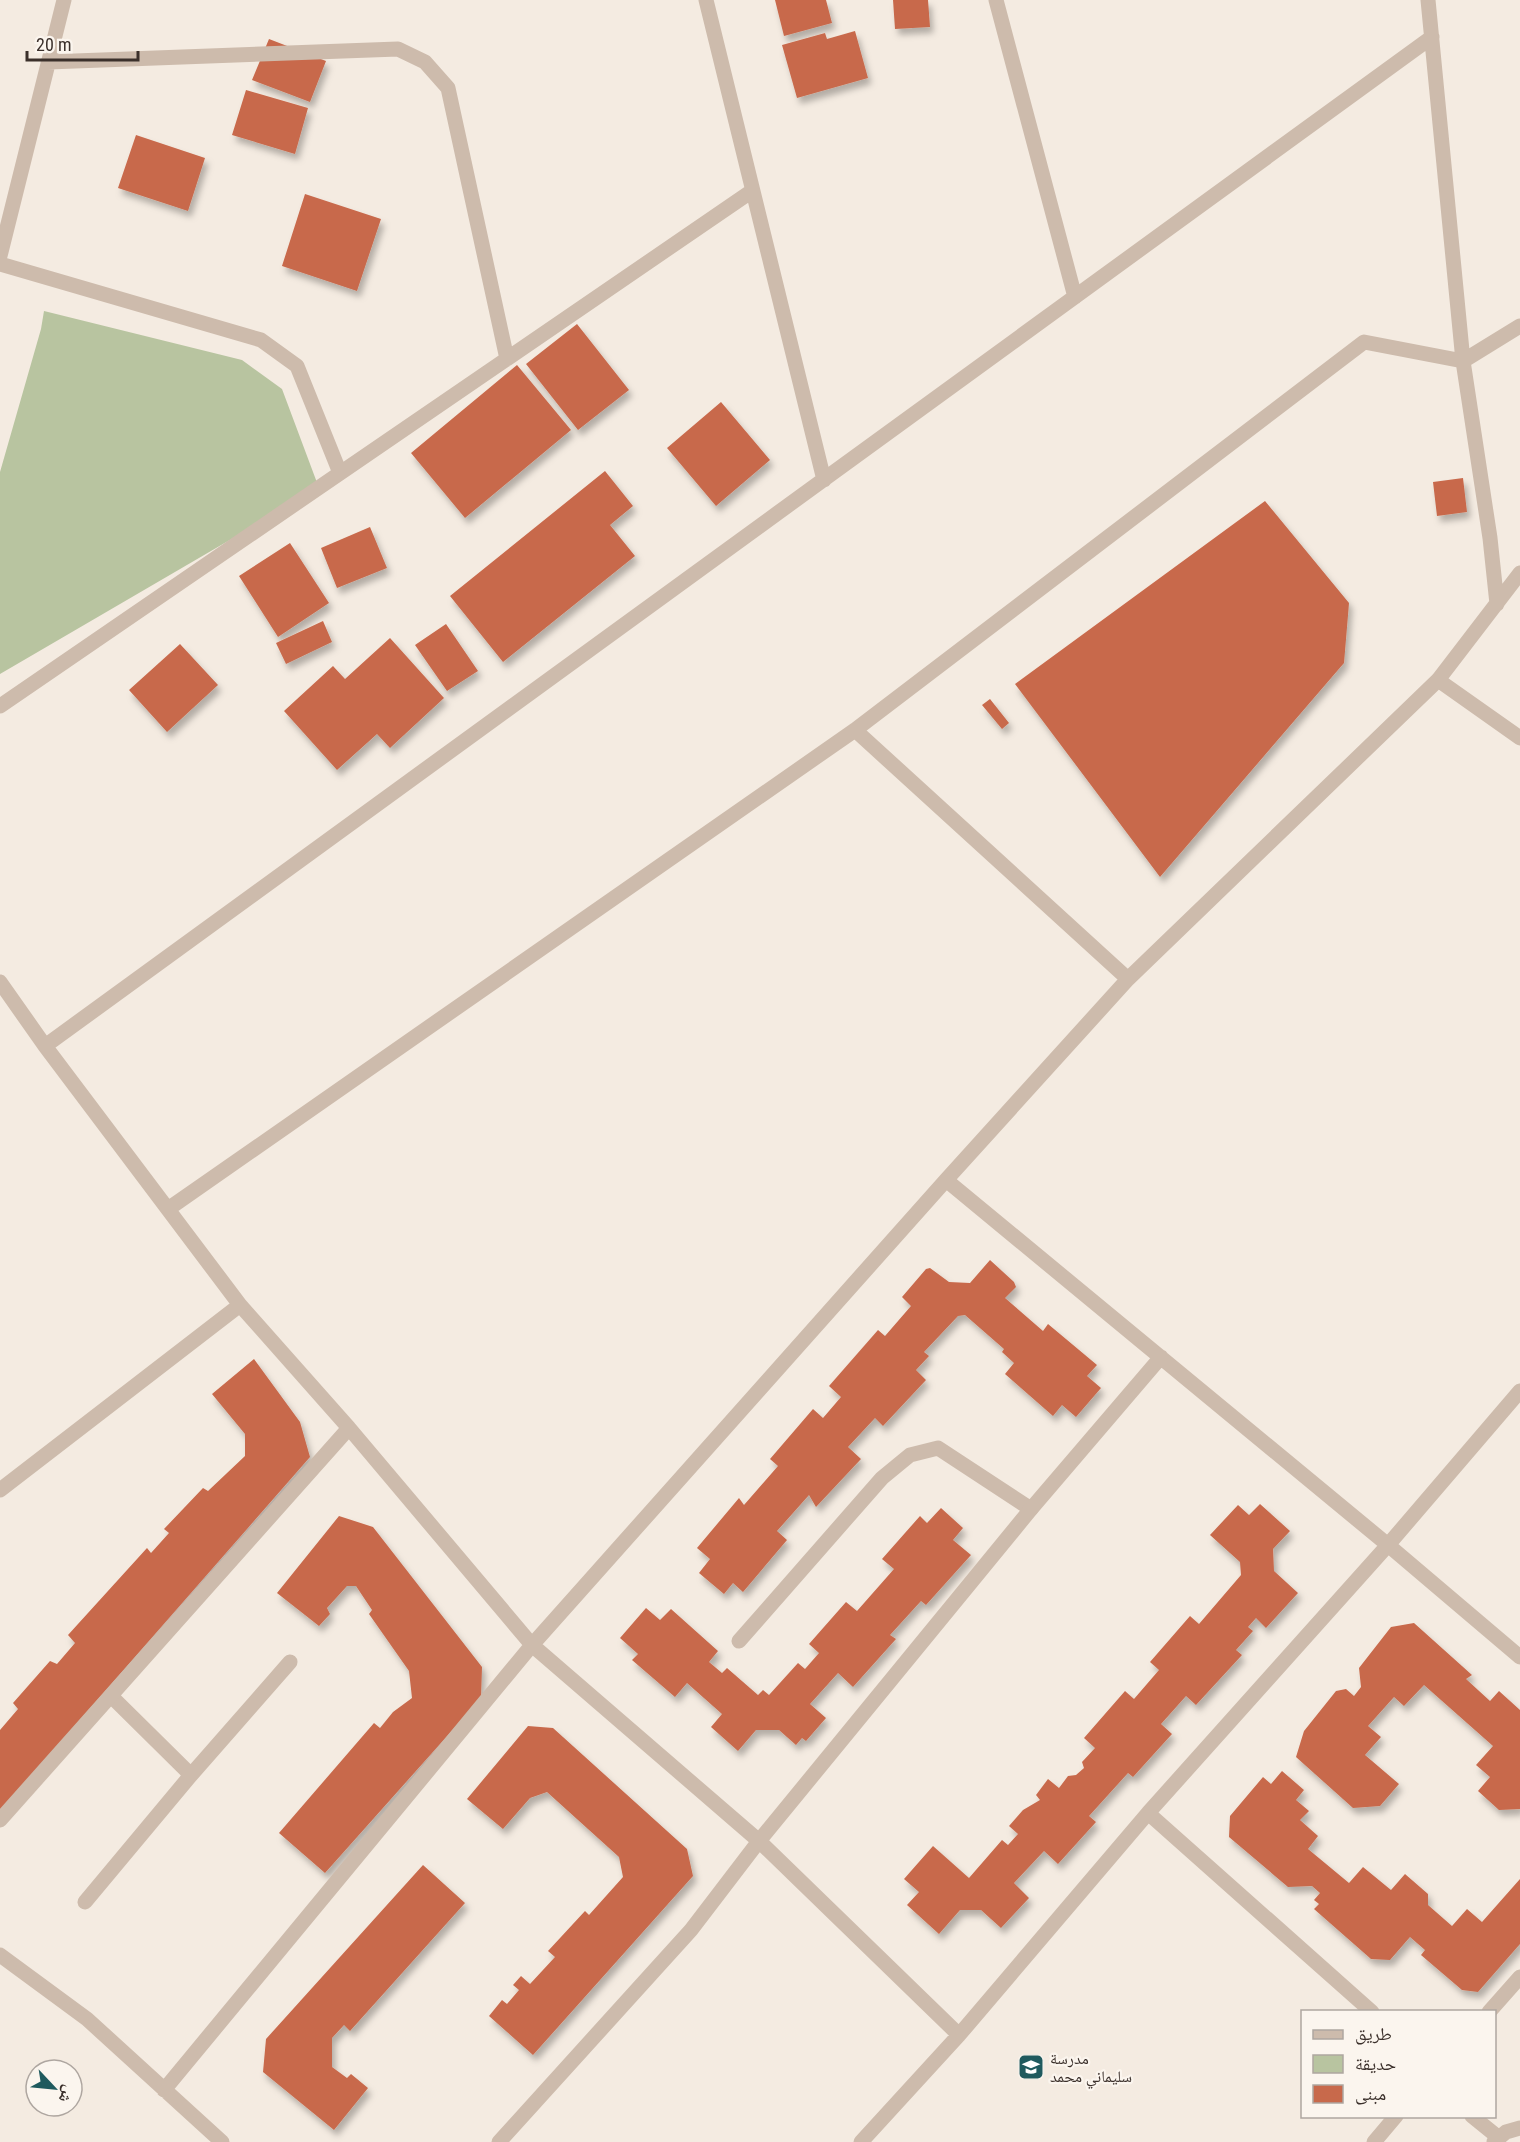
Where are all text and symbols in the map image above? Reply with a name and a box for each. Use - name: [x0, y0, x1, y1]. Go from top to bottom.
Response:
- scale bar: [27, 24, 138, 62]
- text: 20 m: [36, 34, 71, 55]
- legend: [1301, 2010, 1496, 2118]
- text: طريق: [1355, 2023, 1392, 2045]
- place label: مدرسة سليماني محمد: [1050, 2049, 1132, 2089]
- school or university icon: مدرسة سليماني محمد: [1016, 2052, 1046, 2082]
- text: حديقة: [1355, 2053, 1396, 2074]
- north arrow: [24, 2058, 84, 2118]
- text: ش: [55, 2083, 79, 2106]
- text: مبنى: [1355, 2083, 1386, 2105]

